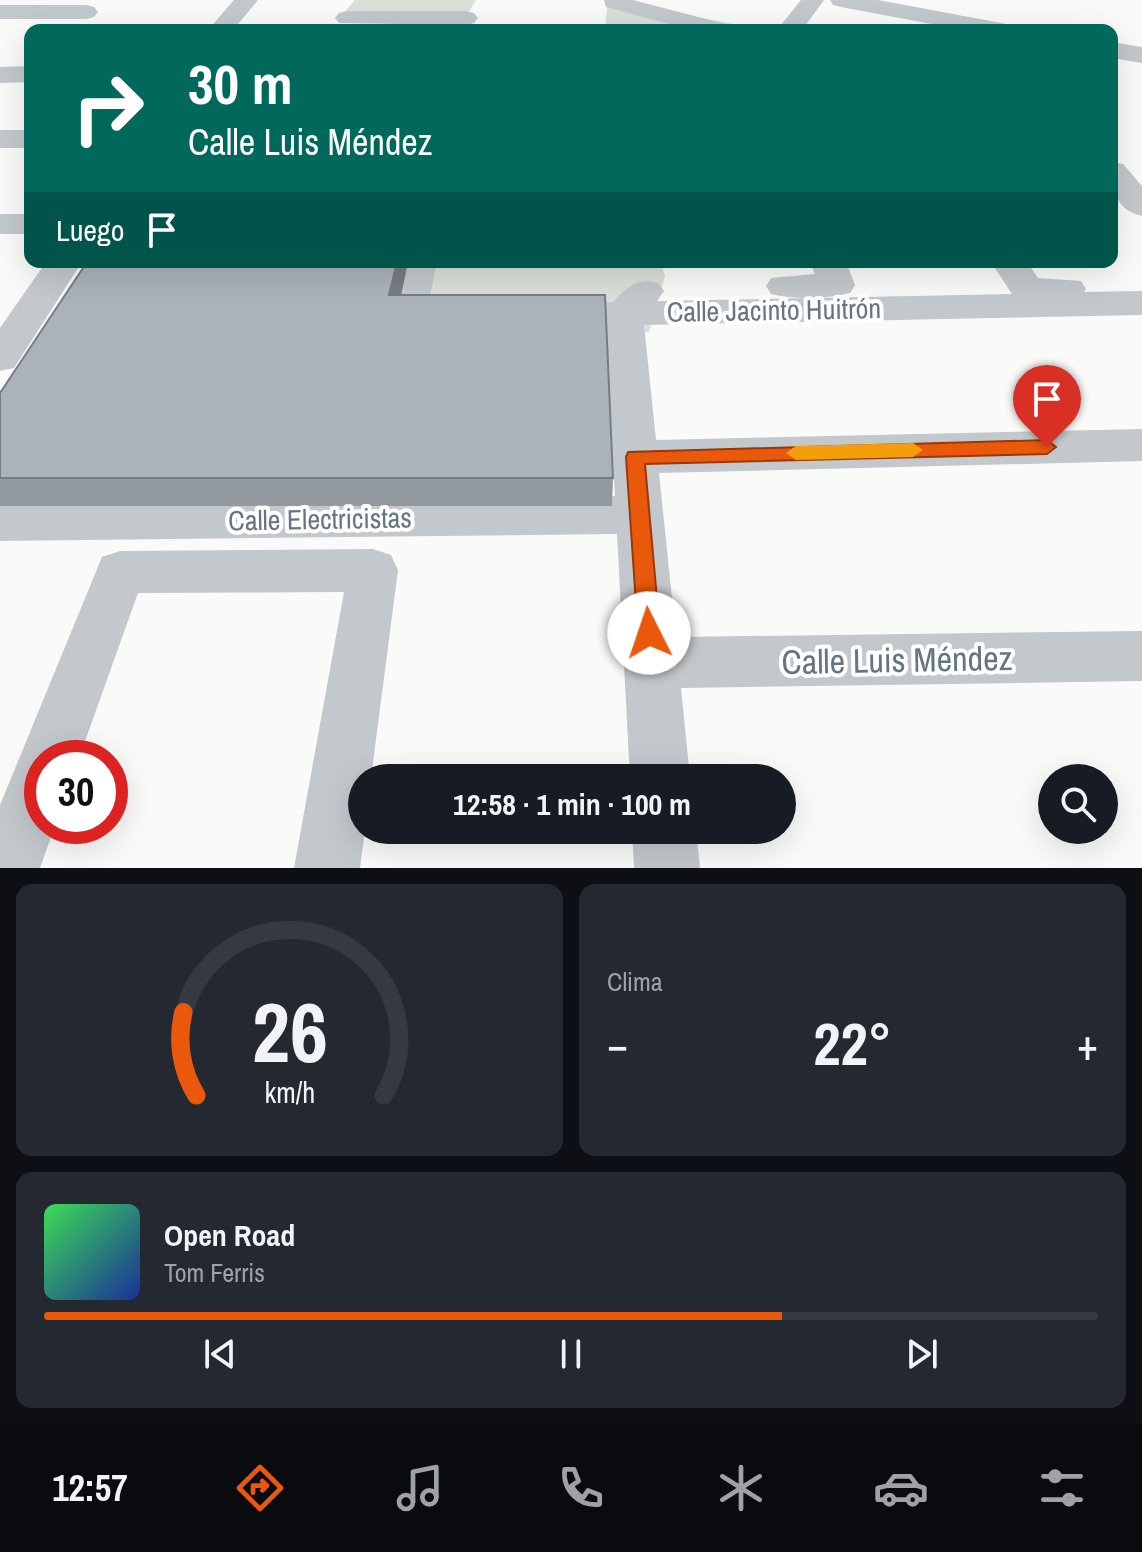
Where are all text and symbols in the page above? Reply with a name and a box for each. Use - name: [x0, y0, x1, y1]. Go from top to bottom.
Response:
- text: 30 m: [188, 46, 293, 121]
- icon: right: [56, 56, 160, 160]
- text: Calle Luis Méndez: [188, 118, 432, 166]
- icon: arrive: [140, 208, 184, 252]
- text: Luego: [56, 210, 124, 250]
- street label: Calle Jacinto Huitrón: [666, 289, 882, 331]
- pin: [1013, 365, 1081, 447]
- icon: arrive: [1025, 377, 1069, 421]
- street label: Calle Electricistas: [228, 498, 412, 540]
- position arrow: [607, 591, 691, 675]
- street label: Calle Luis Méndez: [781, 635, 1013, 685]
- speed limit sign: 30: [24, 740, 128, 844]
- map controls: [1038, 764, 1118, 844]
- button: search: [1038, 764, 1118, 844]
- text: 12:58 · 1 min · 100 m: [453, 784, 691, 824]
- text: Clima: [607, 964, 663, 999]
- text: 26: [252, 976, 327, 1088]
- text: 22°: [813, 1003, 892, 1084]
- text: −: [607, 1014, 628, 1074]
- text: +: [1077, 1014, 1098, 1074]
- text: km/h: [264, 1073, 315, 1112]
- text: Open Road: [164, 1215, 295, 1255]
- text: Tom Ferris: [164, 1255, 265, 1290]
- icon: previous: [198, 1332, 242, 1376]
- icon: pause: [549, 1332, 593, 1376]
- icon: next: [900, 1332, 944, 1376]
- icon: directions: [232, 1460, 288, 1516]
- icon: music: [392, 1460, 448, 1516]
- icon: phone: [553, 1460, 609, 1516]
- icon: climate: [713, 1460, 769, 1516]
- icon: car: [873, 1460, 929, 1516]
- icon: filters: [1034, 1460, 1090, 1516]
- text: 12:57: [52, 1464, 128, 1512]

